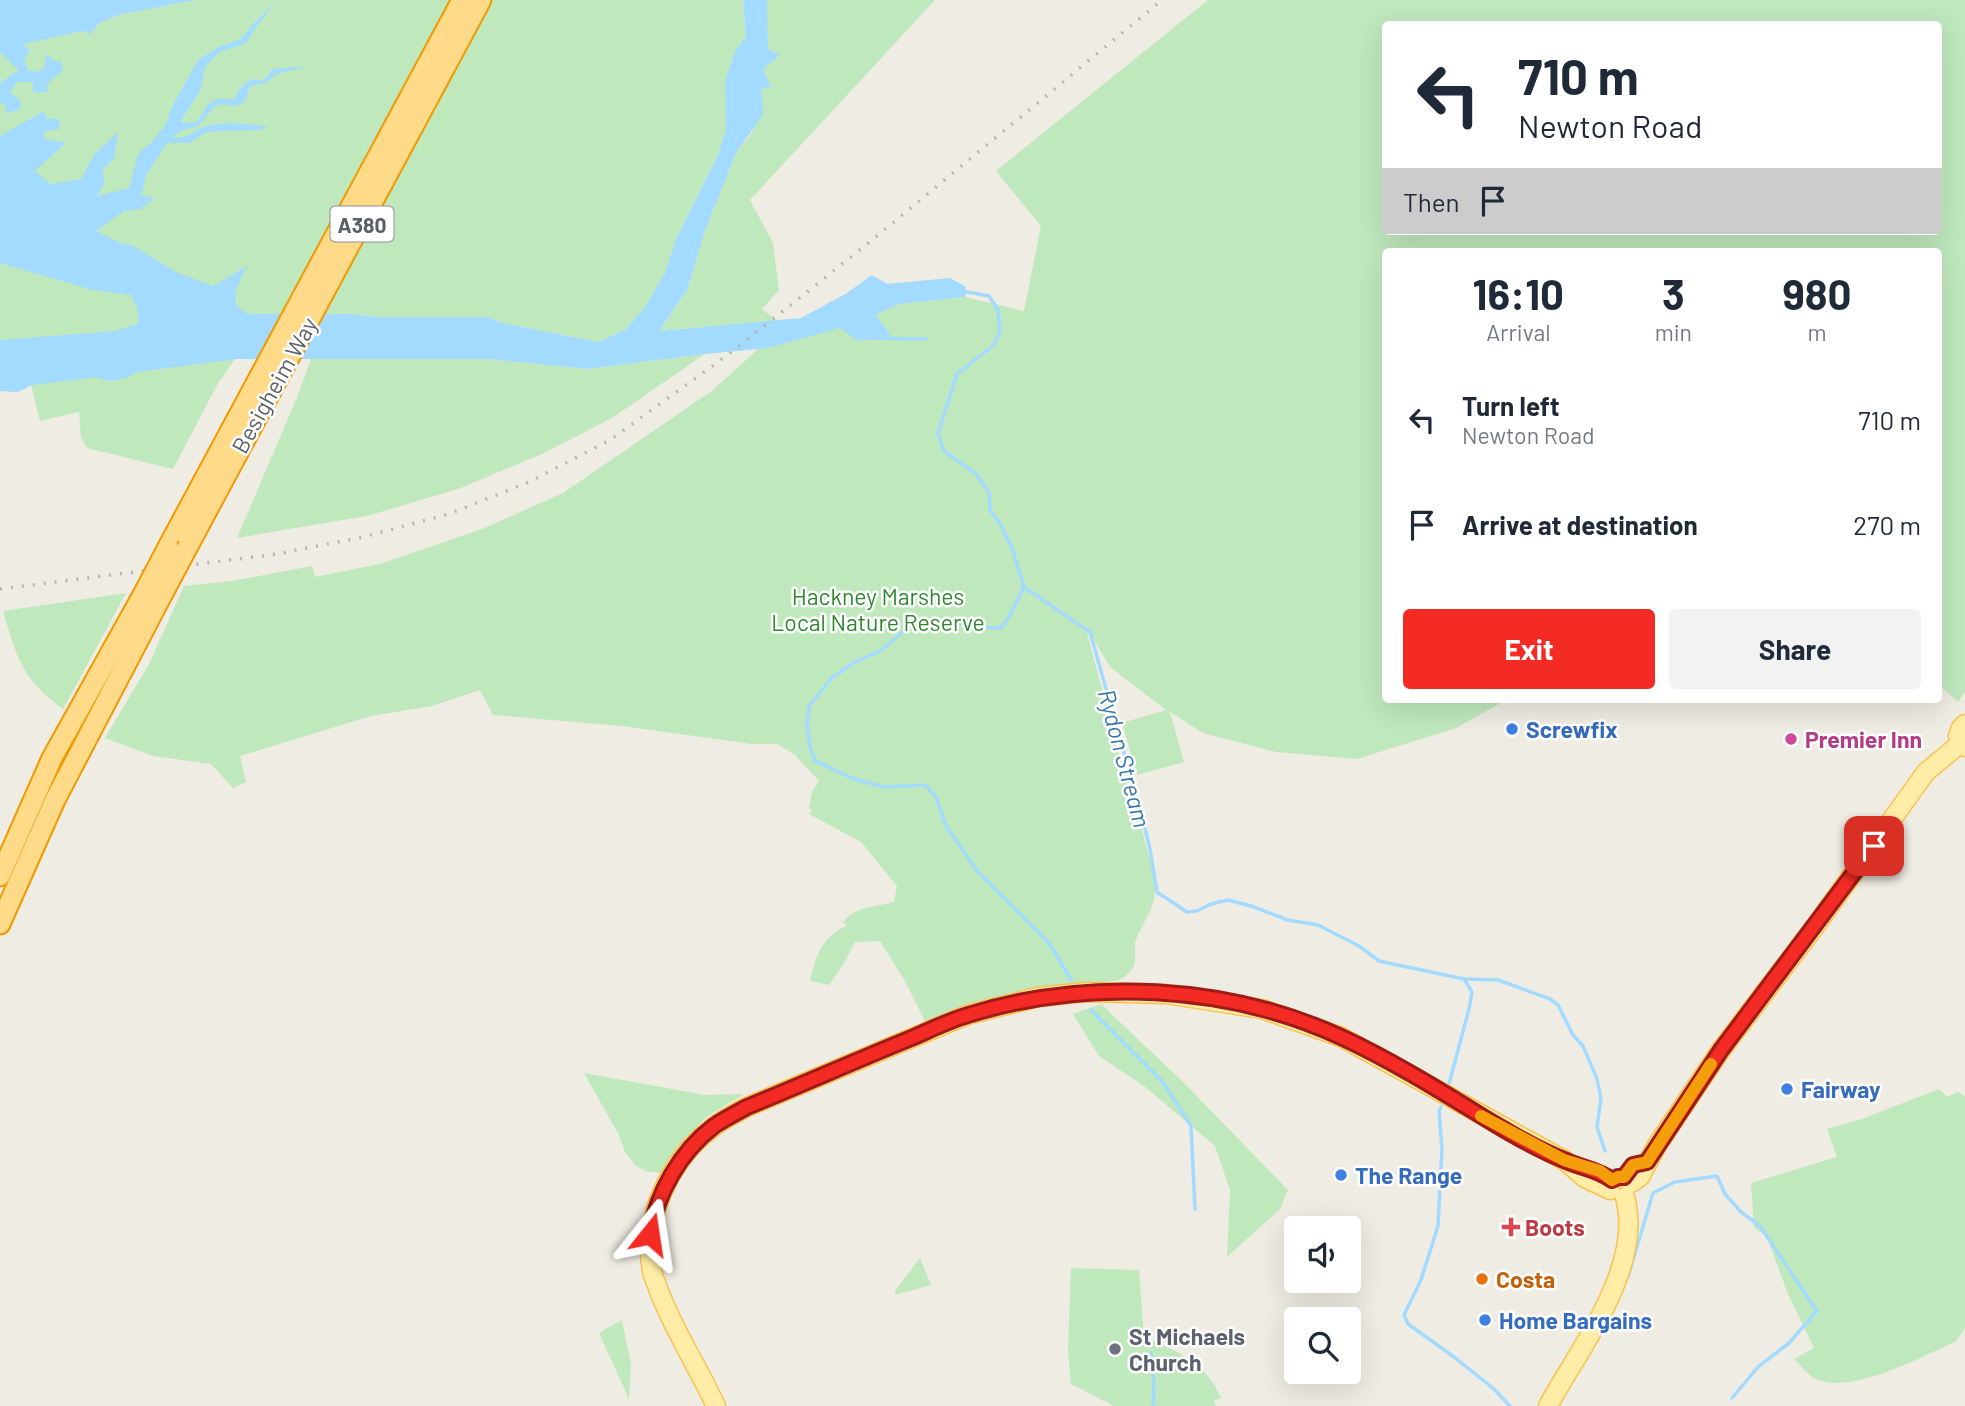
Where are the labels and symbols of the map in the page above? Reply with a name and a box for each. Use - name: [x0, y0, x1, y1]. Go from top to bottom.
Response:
- road number: A380: [330, 206, 394, 242]
- street label: Besigheim Way: [225, 312, 323, 458]
- park label: Hackney Marshes Local Nature Reserve: [771, 582, 985, 636]
- water label: Rydon Stream: [1093, 686, 1157, 830]
- place label: Screwfix: [1526, 715, 1618, 743]
- marker: Screwfix: [1504, 721, 1520, 737]
- place label: Premier Inn: [1805, 725, 1922, 753]
- marker: Premier Inn: [1783, 731, 1799, 747]
- pin: [1844, 816, 1904, 876]
- place label: Fairway: [1801, 1075, 1881, 1103]
- marker: Fairway: [1779, 1081, 1795, 1097]
- place label: The Range: [1355, 1161, 1462, 1189]
- marker: The Range: [1333, 1167, 1349, 1183]
- position arrow: [613, 1197, 687, 1271]
- place label: Boots: [1525, 1213, 1585, 1241]
- marker: Boots: [1503, 1219, 1519, 1235]
- place label: Costa: [1496, 1265, 1555, 1293]
- marker: Costa: [1474, 1271, 1490, 1287]
- place label: Home Bargains: [1499, 1306, 1652, 1334]
- marker: Home Bargains: [1477, 1312, 1493, 1328]
- place label: St Michaels Church: [1129, 1322, 1245, 1376]
- marker: St Michaels Church: [1107, 1341, 1123, 1357]

